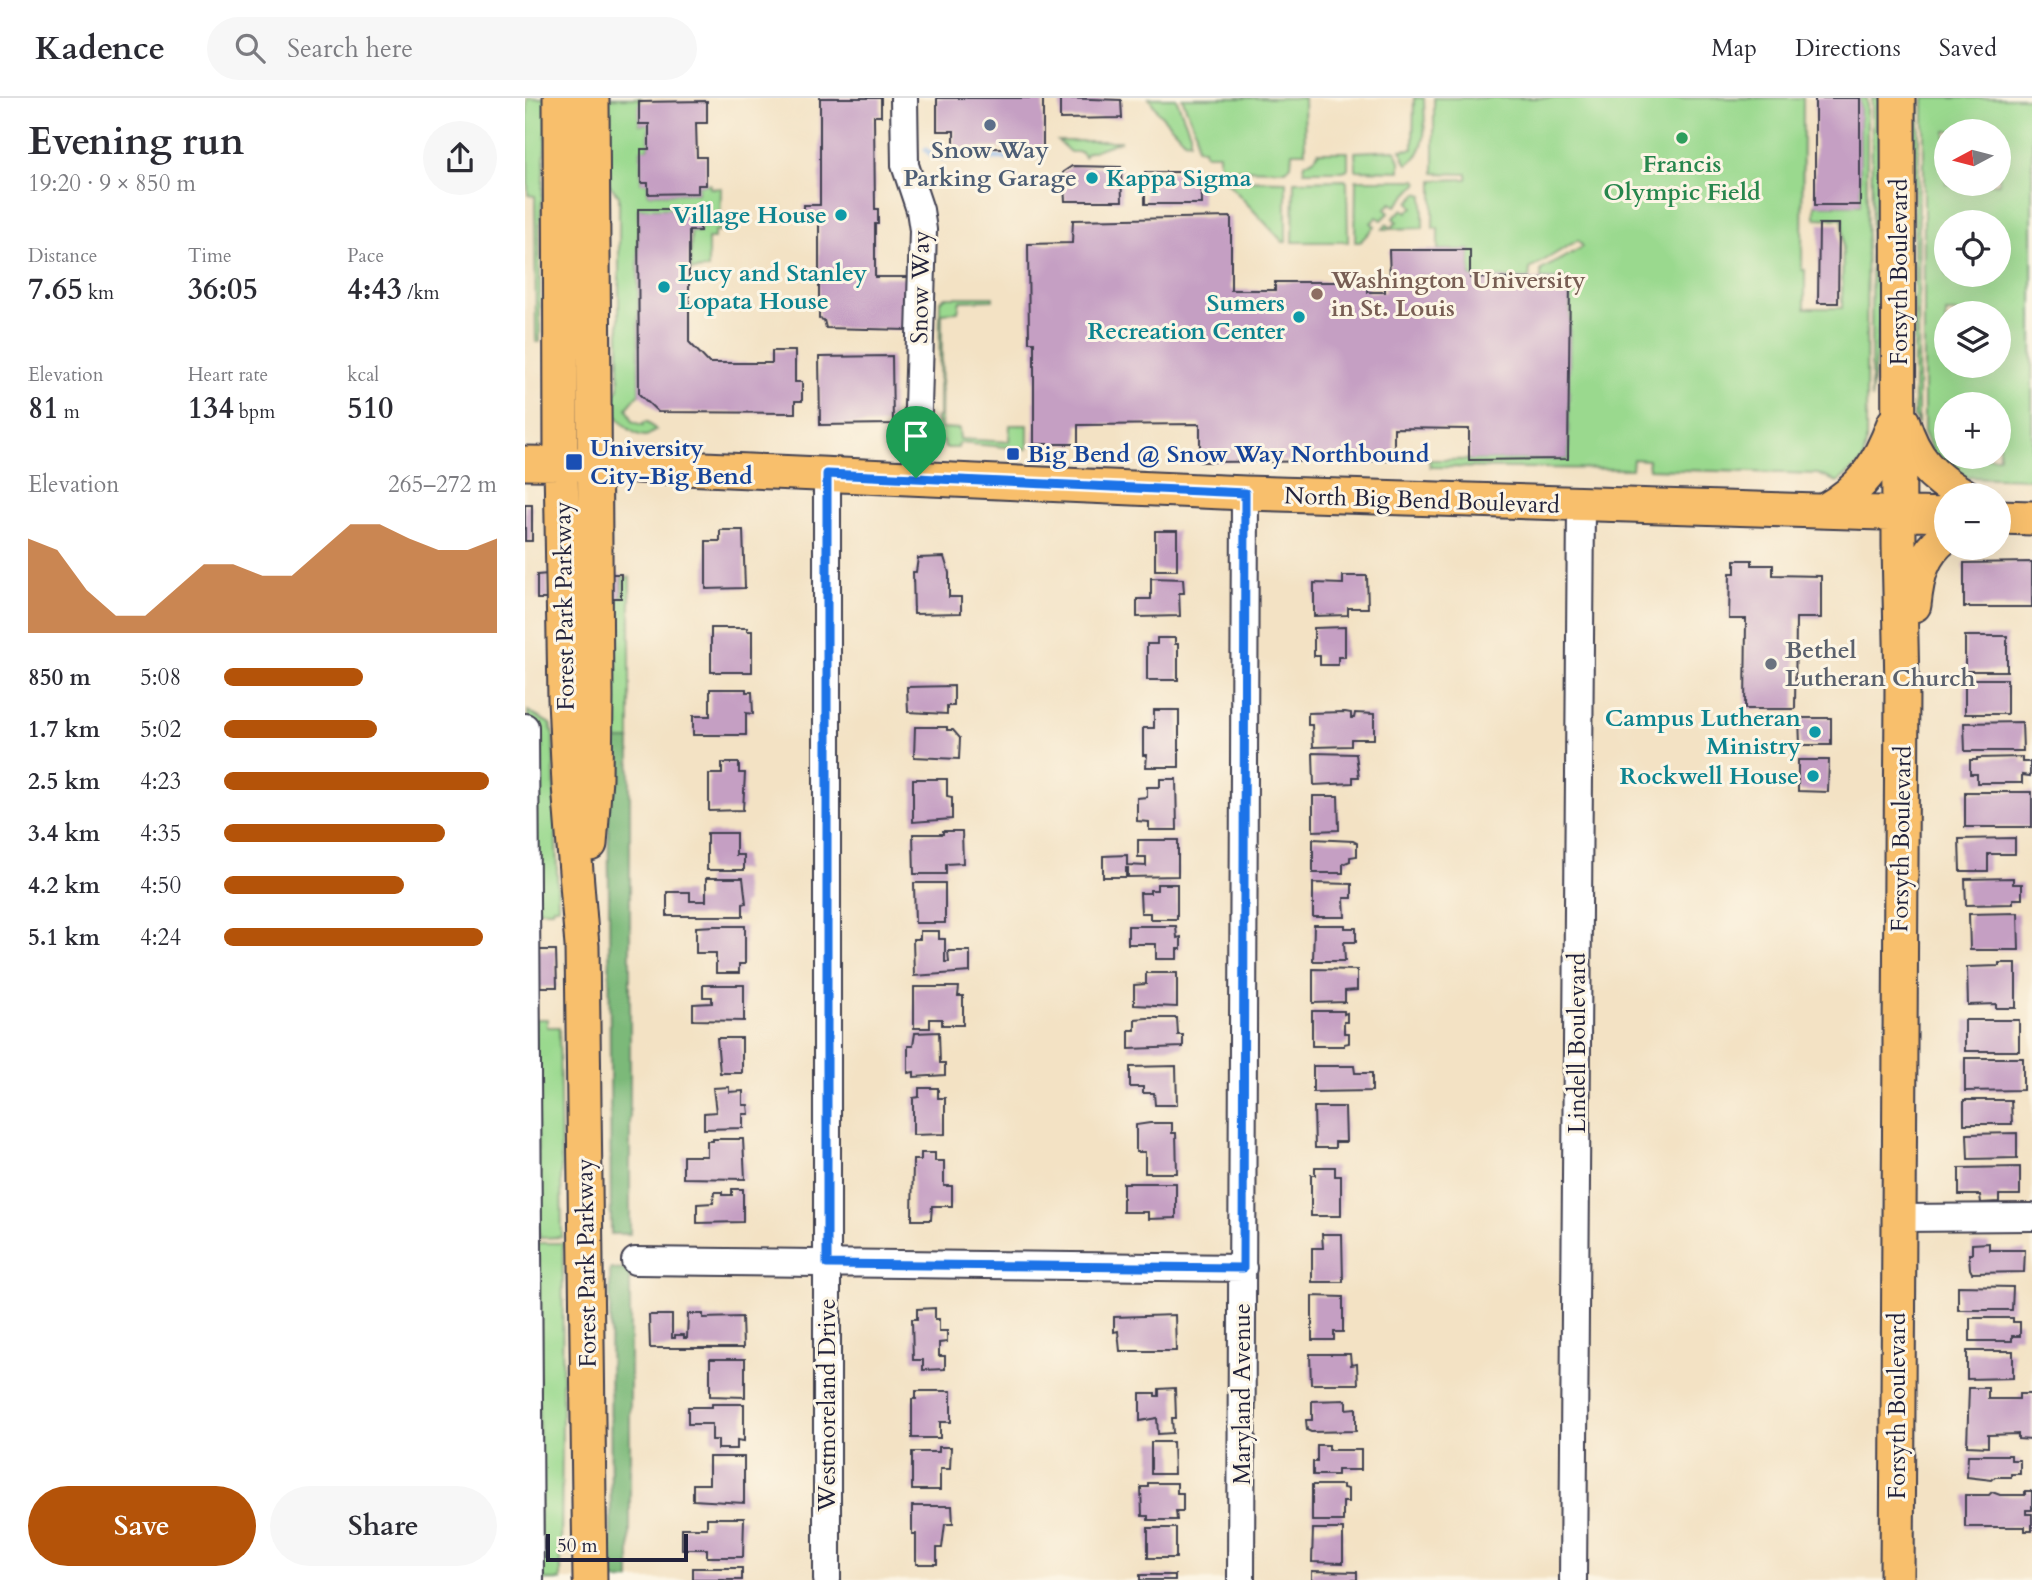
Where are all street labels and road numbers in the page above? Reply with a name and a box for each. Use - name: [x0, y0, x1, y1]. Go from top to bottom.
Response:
- street label: Forsyth Boulevard: [1883, 178, 1916, 365]
- street label: Snow Way: [903, 229, 938, 344]
- street label: North Big Bend Boulevard: [1284, 479, 1561, 522]
- street label: Forest Park Parkway: [546, 501, 583, 711]
- street label: Forsyth Boulevard: [1883, 745, 1920, 933]
- street label: Lindell Boulevard: [1561, 952, 1594, 1133]
- street label: Forest Park Parkway: [568, 1158, 605, 1368]
- street label: Westmoreland Drive: [811, 1298, 844, 1513]
- street label: Maryland Avenue: [1226, 1303, 1259, 1485]
- street label: Forsyth Boulevard: [1881, 1312, 1914, 1499]

